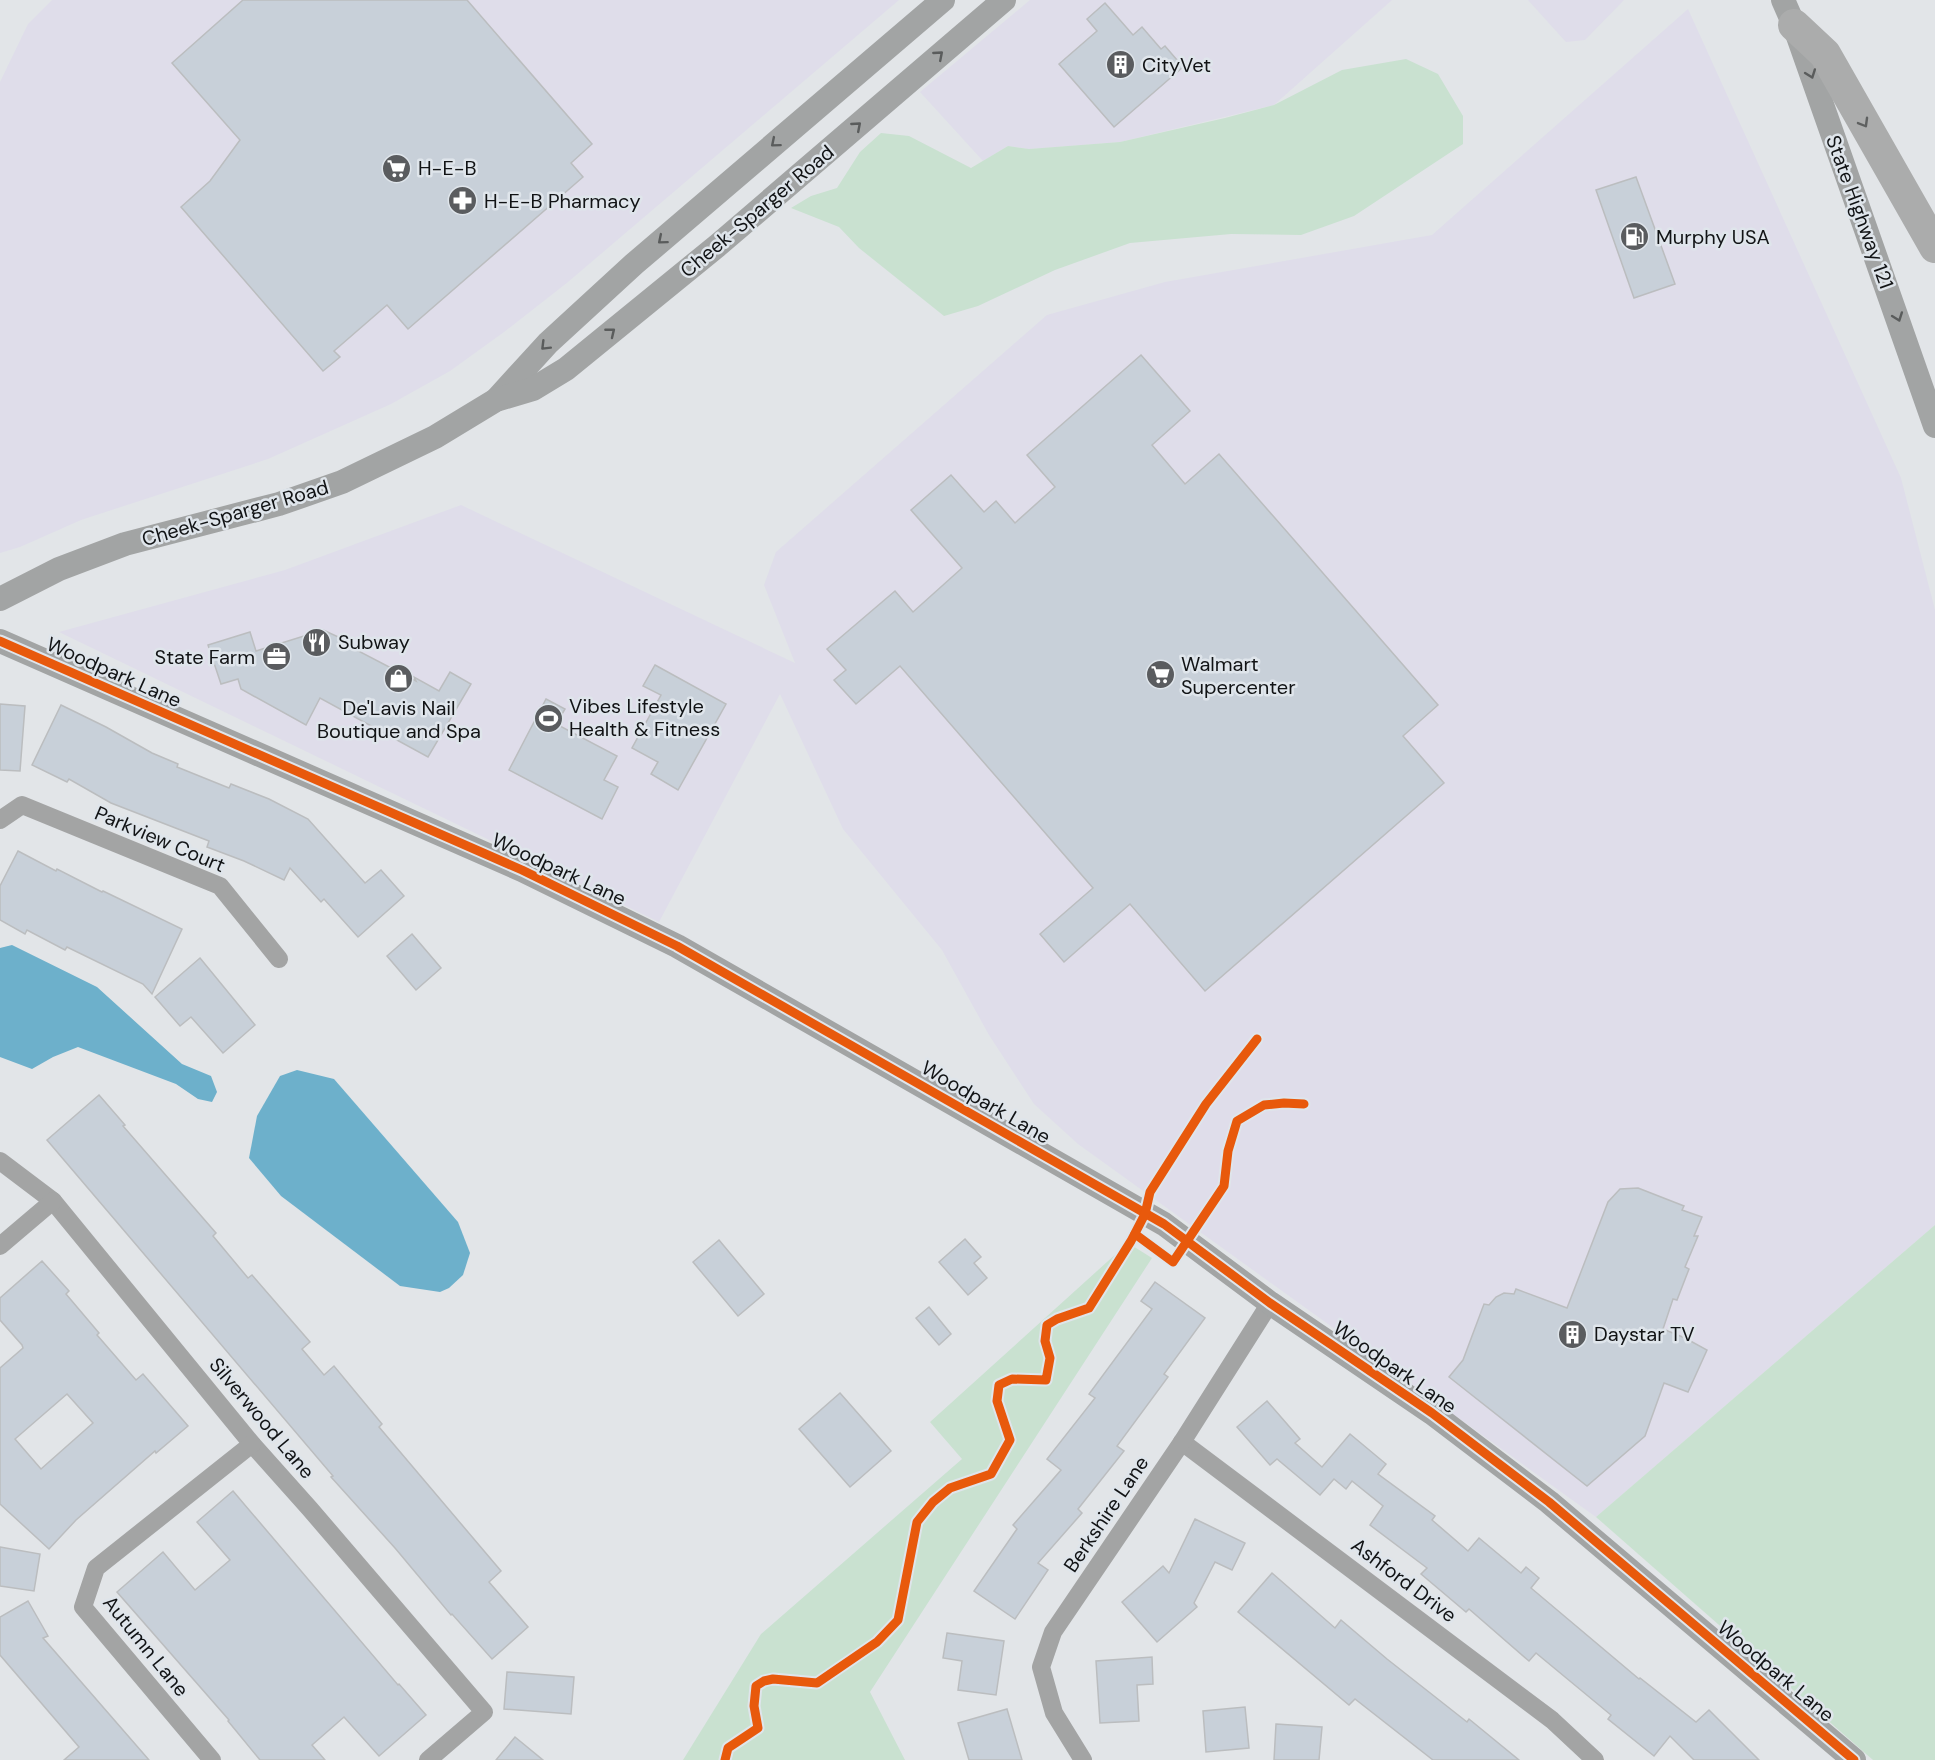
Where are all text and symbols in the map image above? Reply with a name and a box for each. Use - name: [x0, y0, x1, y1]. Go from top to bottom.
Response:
- building icon: CityVet: [1105, 49, 1137, 81]
- one-way arrow: [932, 51, 943, 62]
- place label: CityVet: [1142, 52, 1211, 78]
- one-way arrow: [1804, 68, 1817, 79]
- one-way arrow: [1857, 117, 1868, 127]
- one-way arrow: [850, 122, 861, 133]
- street label: State Highway 121: [1820, 132, 1900, 292]
- one-way arrow: [771, 136, 782, 147]
- street label: Cheek-Sparger Road: [675, 139, 839, 283]
- supermarket icon: H-E-B: [381, 152, 413, 184]
- place label: H-E-B: [418, 155, 477, 181]
- pharmacy icon: H-E-B Pharmacy: [447, 185, 479, 217]
- place label: H-E-B Pharmacy: [484, 188, 641, 214]
- fuel station icon: Murphy USA: [1619, 221, 1651, 253]
- place label: Murphy USA: [1656, 224, 1770, 250]
- one-way arrow: [658, 233, 669, 244]
- one-way arrow: [1890, 312, 1903, 322]
- one-way arrow: [605, 329, 616, 340]
- one-way arrow: [541, 339, 552, 350]
- street label: Cheek-Sparger Road: [139, 474, 331, 552]
- restaurant icon: Subway: [301, 626, 333, 658]
- place label: Subway: [338, 629, 410, 655]
- street label: Woodpark Lane: [42, 631, 186, 713]
- office icon: State Farm: [260, 641, 292, 673]
- place label: State Farm: [155, 644, 255, 670]
- place label: Walmart Supercenter: [1181, 651, 1296, 700]
- supermarket icon: Walmart Supercenter: [1144, 659, 1176, 691]
- shop icon: De'Lavis Nail Boutique and Spa: [383, 662, 415, 694]
- place label: Vibes Lifestyle Health & Fitness: [569, 693, 720, 742]
- place label: De'Lavis Nail Boutique and Spa: [317, 695, 481, 744]
- sports icon: Vibes Lifestyle Health & Fitness: [532, 702, 564, 734]
- street label: Parkview Court: [91, 800, 229, 878]
- street label: Woodpark Lane: [488, 827, 630, 911]
- street label: Woodpark Lane: [917, 1054, 1055, 1150]
- street label: Woodpark Lane: [1328, 1315, 1462, 1419]
- building icon: Daystar TV: [1557, 1318, 1589, 1350]
- place label: Daystar TV: [1594, 1321, 1695, 1347]
- street label: Silverwood Lane: [204, 1352, 320, 1484]
- street label: Berkshire Lane: [1058, 1451, 1154, 1577]
- street label: Ashford Drive: [1346, 1532, 1462, 1628]
- street label: Autumn Lane: [97, 1590, 195, 1702]
- street label: Woodpark Lane: [1712, 1614, 1840, 1728]

